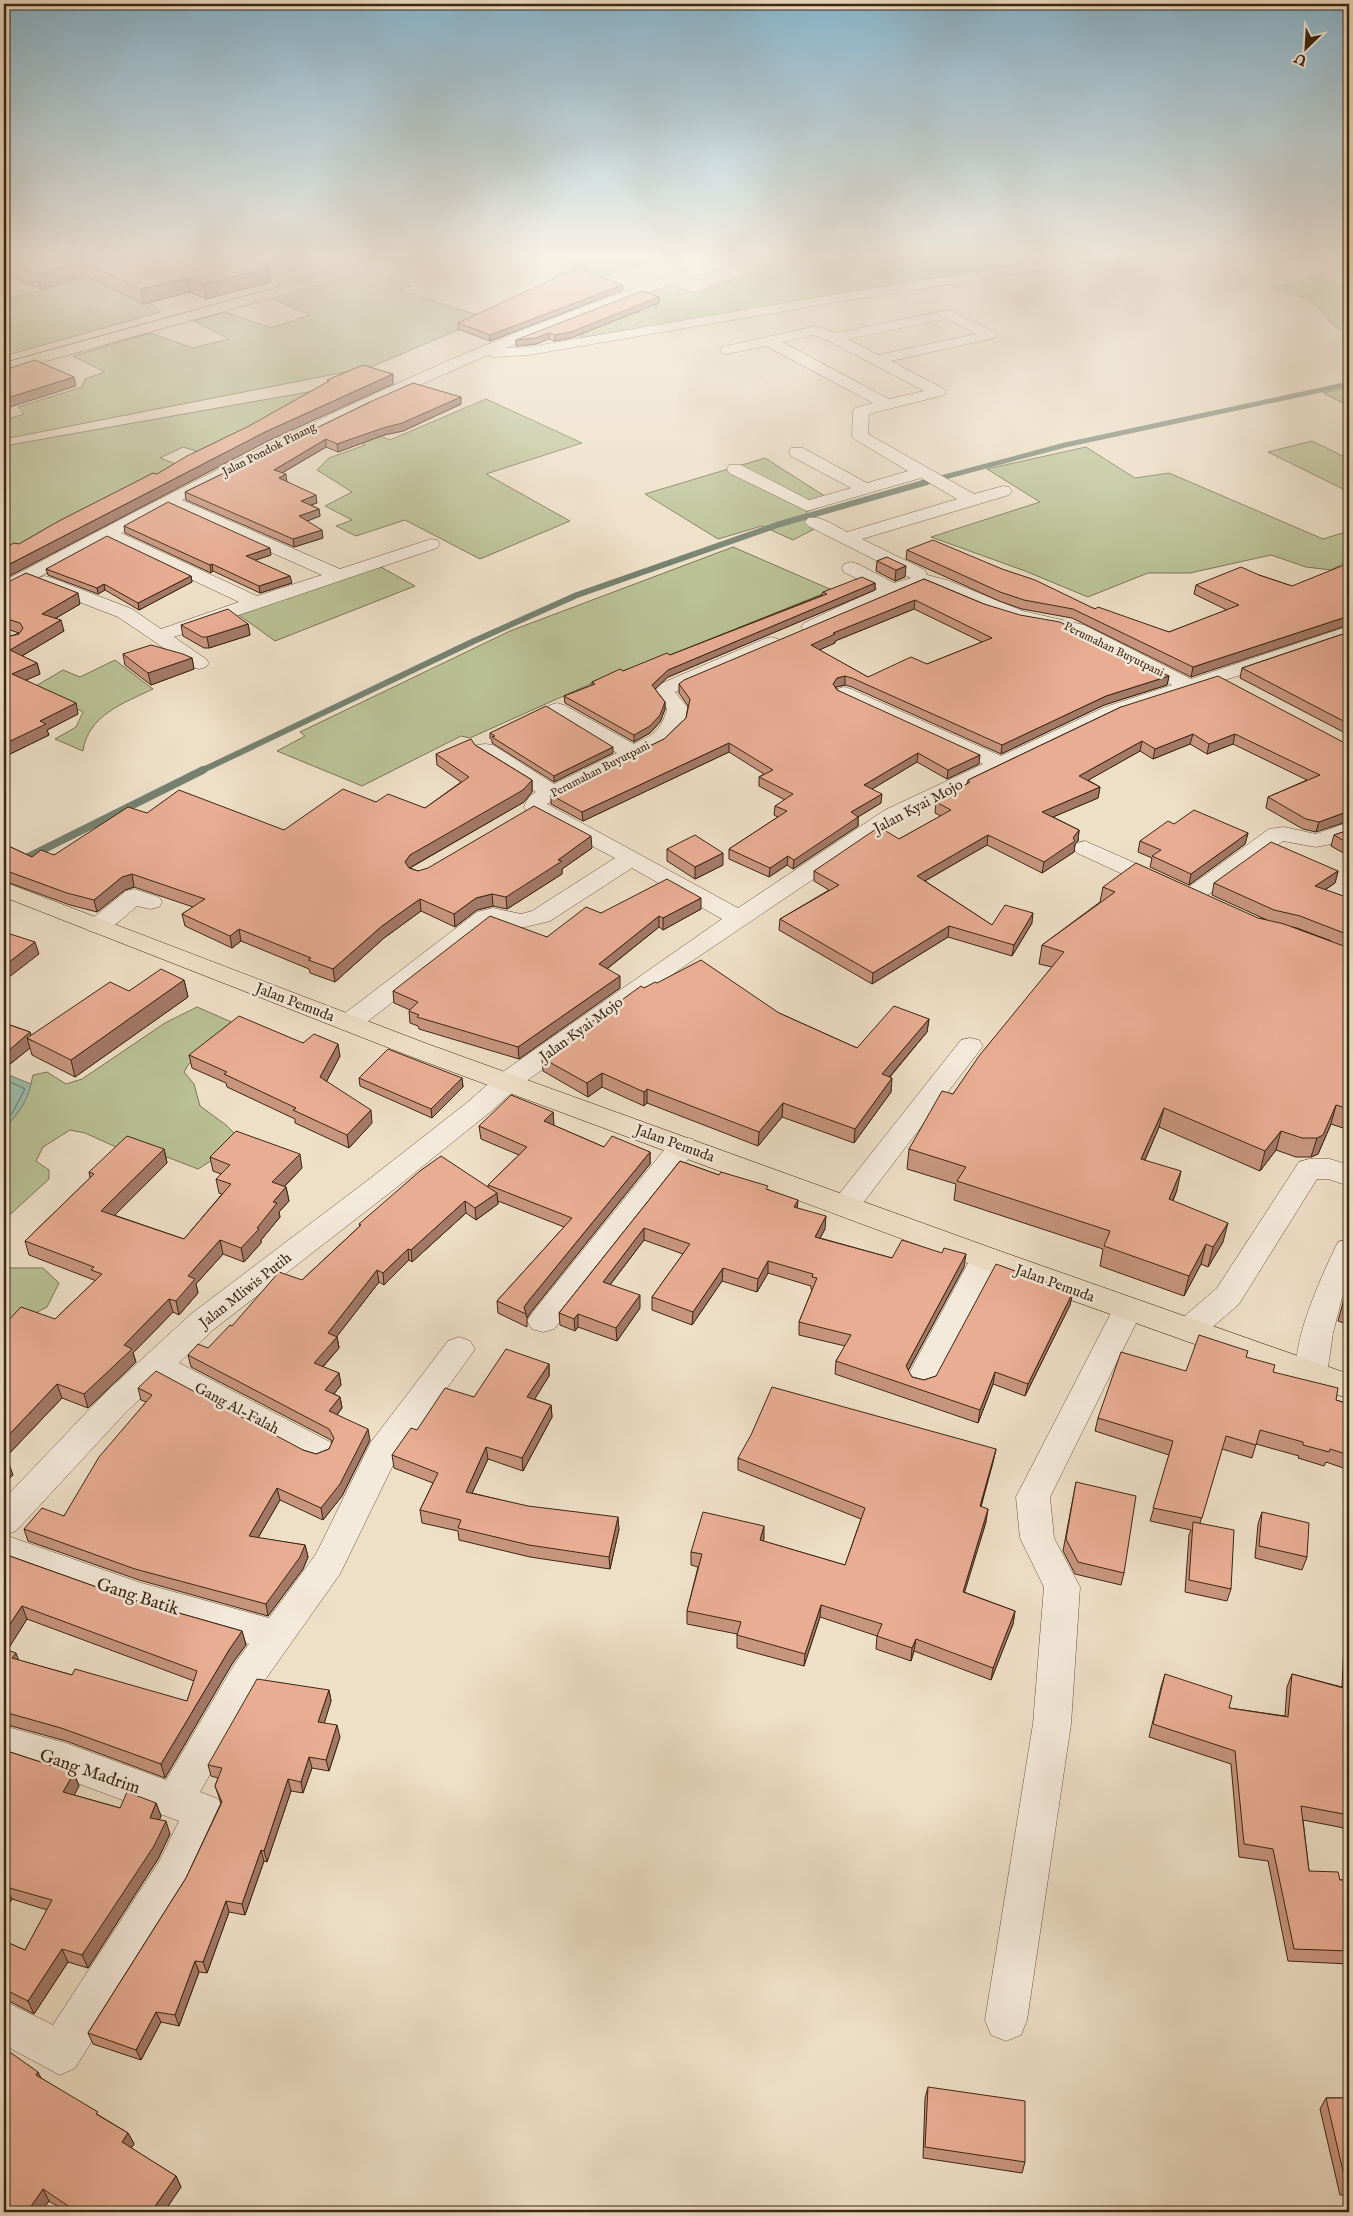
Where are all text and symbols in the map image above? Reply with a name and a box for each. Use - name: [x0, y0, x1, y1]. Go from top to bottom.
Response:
- north arrow: [1280, 22, 1330, 72]
- text: U: [1291, 48, 1311, 70]
- street label: Jalan Pondok Pinang: [218, 419, 320, 481]
- street label: Perumahan Buyutpani: [1061, 619, 1166, 681]
- street label: Perumahan Buyutpani: [548, 738, 653, 802]
- street label: Jalan Kyai Mojo: [868, 775, 966, 839]
- street label: Jalan Pemuda: [251, 978, 338, 1026]
- street label: Jalan Kyai Mojo: [534, 993, 627, 1067]
- street label: Jalan Pemuda: [631, 1120, 718, 1167]
- street label: Jalan Mliwis Putih: [194, 1248, 295, 1334]
- street label: Jalan Pemuda: [1011, 1260, 1098, 1307]
- street label: Gang Al-Falah: [191, 1378, 282, 1439]
- street label: Gang Batik: [93, 1573, 182, 1622]
- street label: Gang Madrim: [36, 1744, 143, 1800]

